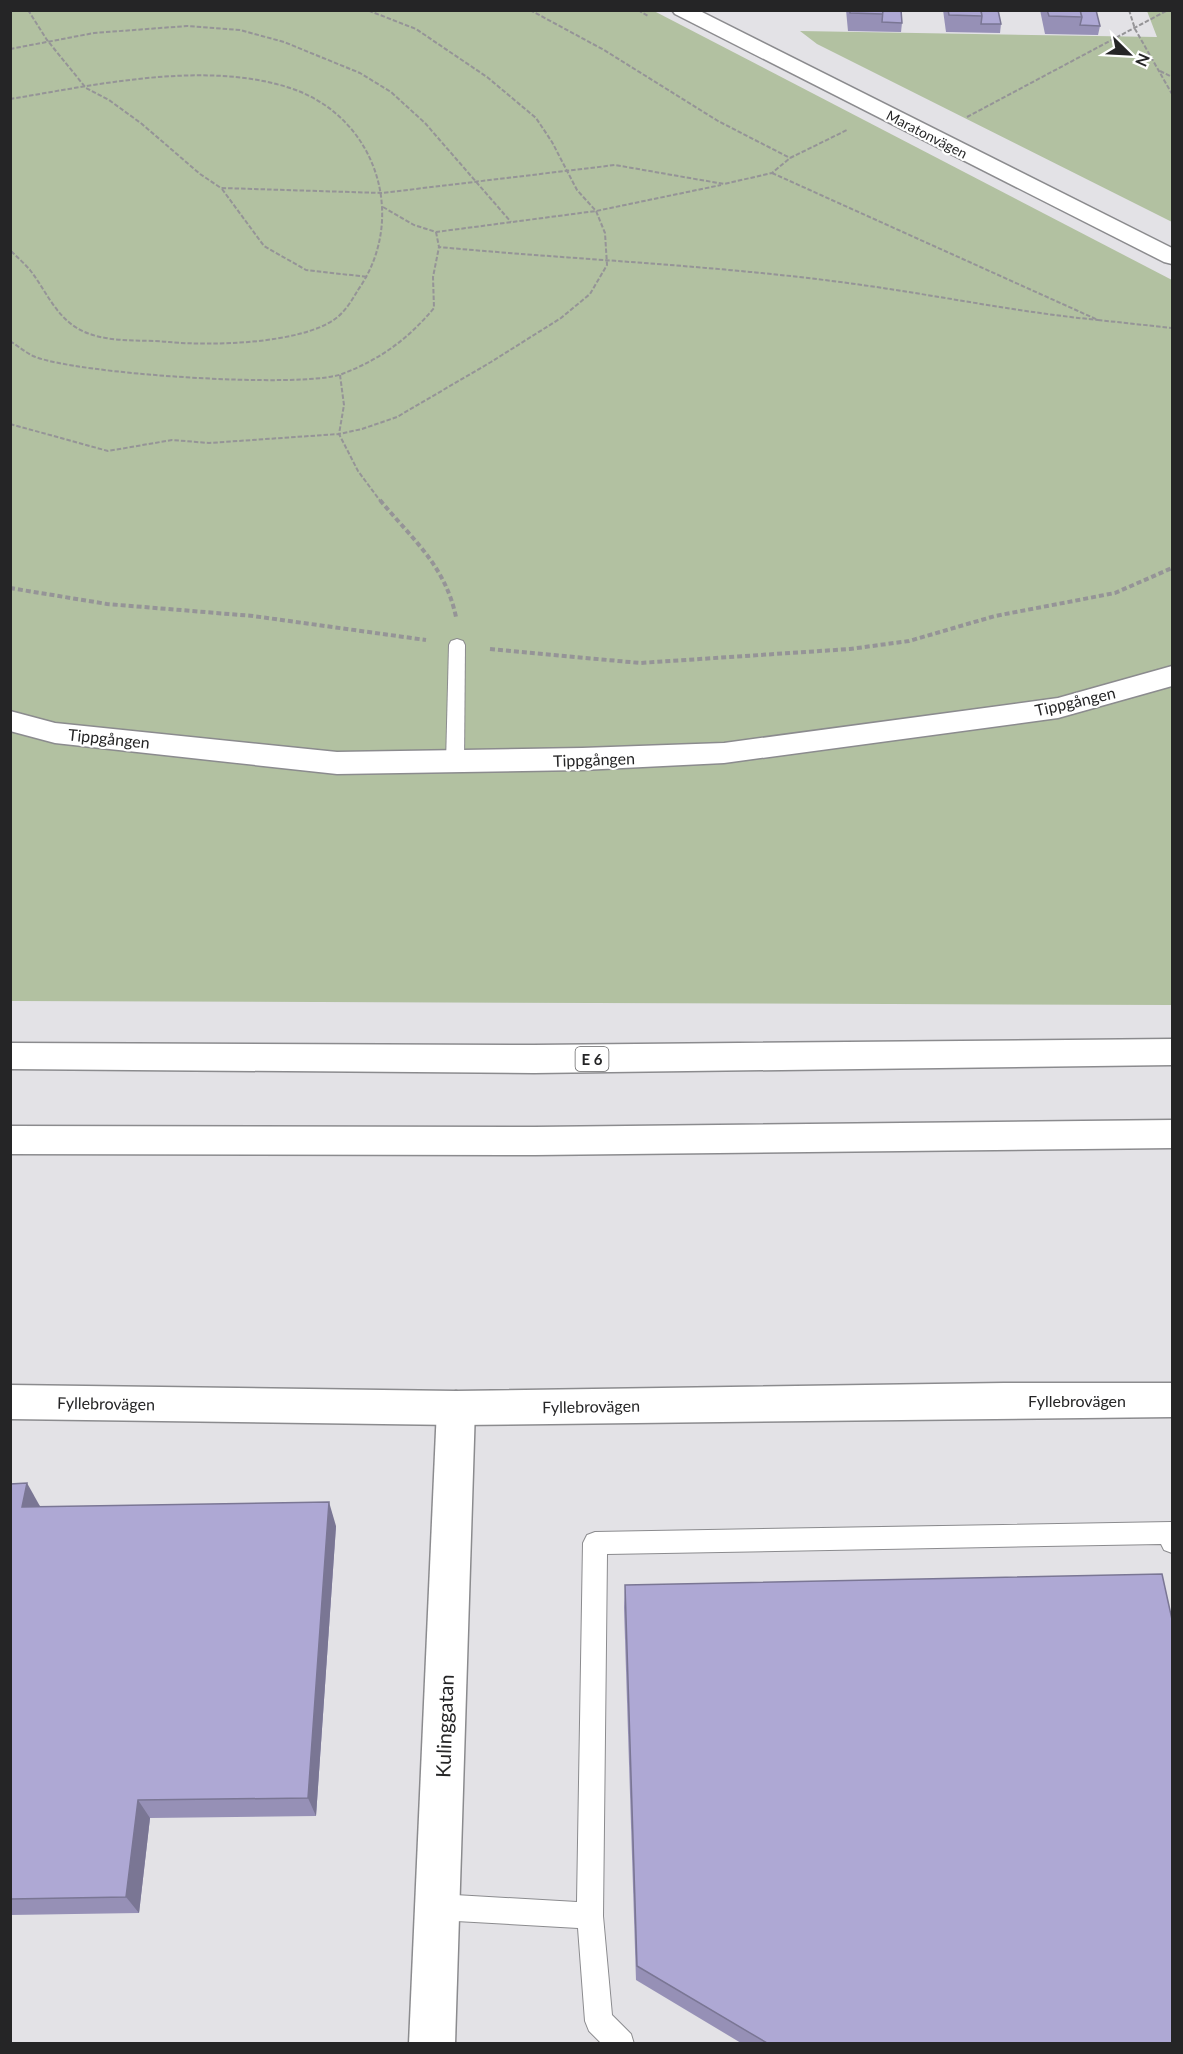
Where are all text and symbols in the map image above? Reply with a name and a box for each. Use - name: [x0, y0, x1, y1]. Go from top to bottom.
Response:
- north arrow: [1099, 24, 1159, 84]
- text: N: [1132, 51, 1154, 70]
- street label: Maratonvägen: [884, 106, 970, 162]
- street label: Tippgången: [1033, 683, 1117, 719]
- street label: Tippgången: [67, 724, 151, 752]
- street label: Tippgången: [553, 748, 635, 770]
- road number: E 6: [576, 1047, 608, 1071]
- street label: Fyllebrovägen: [1028, 1391, 1126, 1410]
- street label: Fyllebrovägen: [57, 1393, 155, 1413]
- street label: Fyllebrovägen: [542, 1396, 640, 1416]
- street label: Kulinggatan: [430, 1674, 458, 1778]

